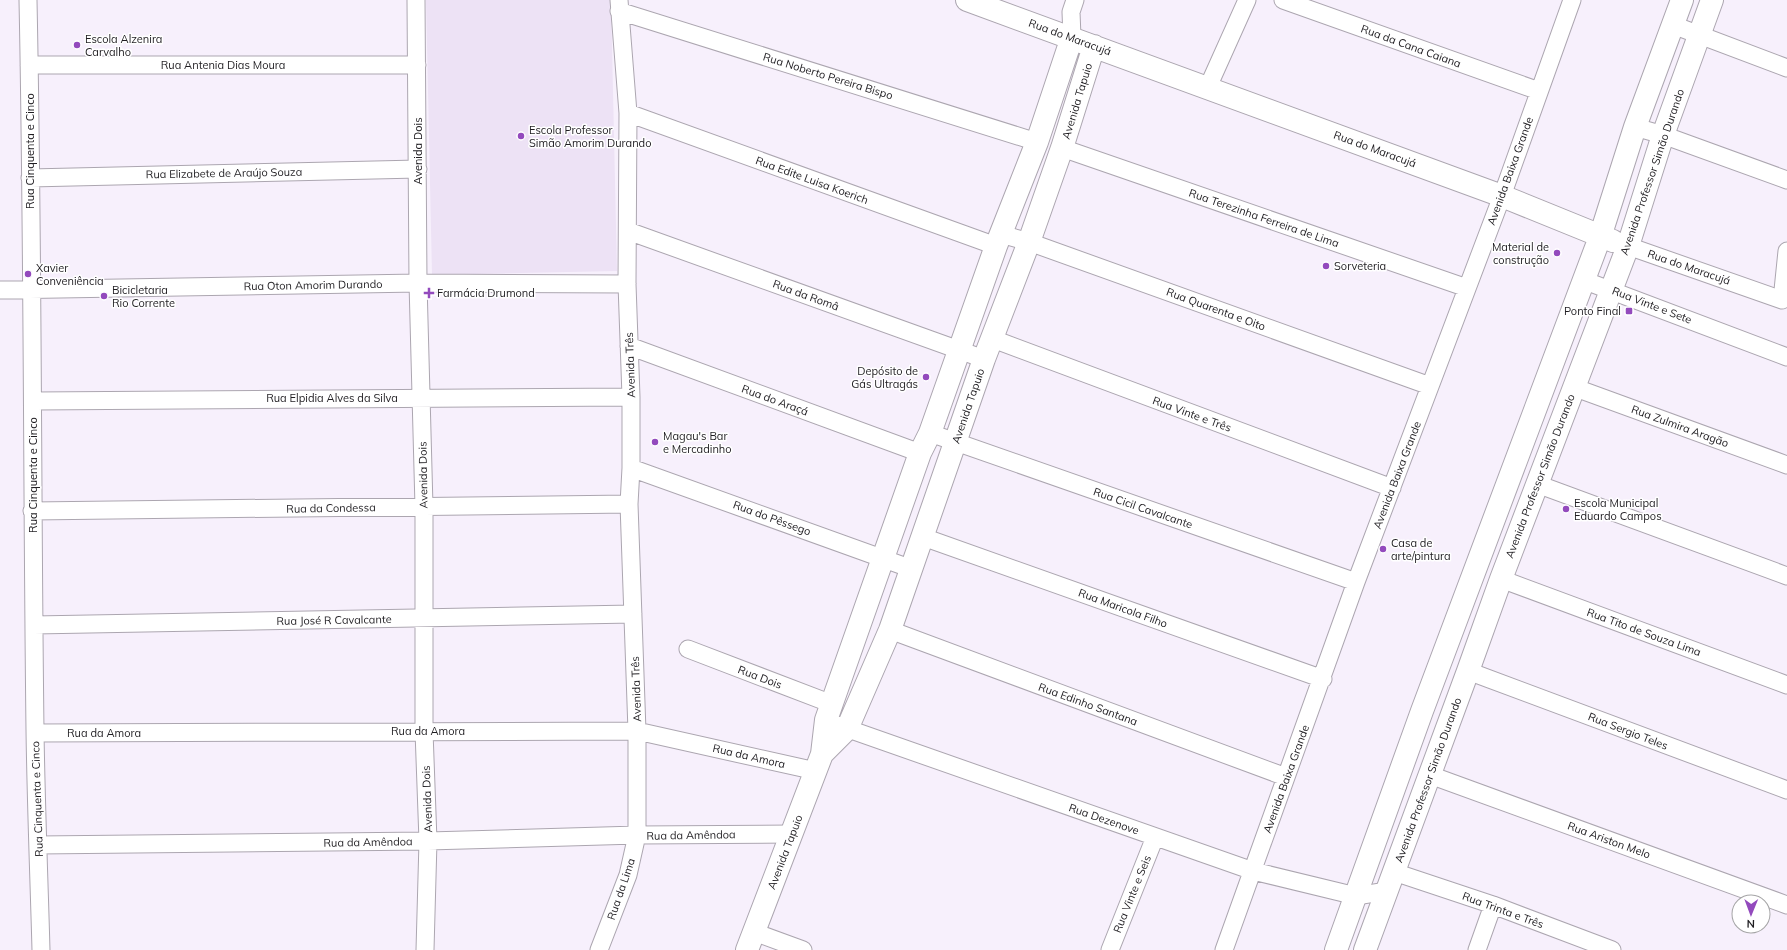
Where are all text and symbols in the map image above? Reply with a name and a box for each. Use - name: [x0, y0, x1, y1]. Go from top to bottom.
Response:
- street label: Rua do Maracujá: [1027, 16, 1113, 58]
- street label: Rua da Cana Caiana: [1359, 21, 1463, 71]
- place label: Escola Alzenira Carvalho: [85, 32, 162, 59]
- marker: Escola Alzenira Carvalho: [72, 40, 82, 50]
- street label: Rua Noberto Pereira Bispo: [761, 50, 895, 102]
- street label: Rua Antenia Dias Moura: [161, 58, 285, 72]
- street label: Avenida Tapuio: [1059, 61, 1095, 141]
- street label: Avenida Professor Simão Durando: [1617, 87, 1687, 257]
- street label: Rua Cinquenta e Cinco: [23, 93, 37, 209]
- street label: Avenida Baixa Grande: [1484, 115, 1536, 227]
- street label: Avenida Dois: [411, 117, 425, 185]
- place label: Escola Professor Simão Amorim Durando: [529, 123, 651, 150]
- street label: Rua do Maracujá: [1332, 128, 1418, 170]
- marker: Escola Professor Simão Amorim Durando: [516, 131, 526, 141]
- street label: Rua Edite Luisa Koerich: [754, 153, 870, 207]
- street label: Rua Elizabete de Araújo Souza: [146, 165, 302, 181]
- street label: Rua Terezinha Ferreira de Lima: [1187, 186, 1341, 250]
- place label: Material de construção: [1492, 240, 1549, 267]
- street label: Rua do Maracujá: [1646, 246, 1732, 288]
- marker: Material de construção: [1552, 248, 1562, 258]
- place label: Sorveteria: [1334, 259, 1386, 273]
- place label: Xavier Conveniência: [36, 261, 104, 288]
- marker: Sorveteria: [1321, 261, 1331, 271]
- marker: Xavier Conveniência: [23, 269, 33, 279]
- street label: Rua Oton Amorim Durando: [243, 277, 383, 293]
- street label: Rua da Româ: [771, 277, 841, 313]
- place label: Bicicletaria Rio Corrente: [112, 283, 175, 310]
- street label: Rua Vinte e Sete: [1610, 283, 1694, 327]
- street label: Rua Quarenta e Oito: [1164, 285, 1268, 333]
- place label: Farmácia Drumond: [437, 286, 535, 300]
- marker: Farmácia Drumond: [424, 288, 434, 298]
- marker: Bicicletaria Rio Corrente: [99, 291, 109, 301]
- place label: Ponto Final: [1564, 304, 1621, 318]
- marker: Ponto Final: [1624, 306, 1634, 316]
- street label: Avenida Três: [622, 332, 638, 398]
- place label: Depósito de Gás Ultragás: [851, 364, 918, 391]
- street label: Avenida Tapuio: [949, 366, 987, 446]
- marker: Depósito de Gás Ultragás: [921, 372, 931, 382]
- street label: Rua do Araçá: [740, 381, 810, 419]
- street label: Rua Elpidia Alves da Silva: [266, 391, 398, 405]
- street label: Avenida Professor Simão Durando: [1502, 392, 1578, 560]
- street label: Rua Vinte e Três: [1151, 393, 1233, 435]
- street label: Rua Zulmira Aragão: [1629, 402, 1731, 450]
- street label: Rua Cinquenta e Cinco: [26, 417, 40, 533]
- street label: Avenida Baixa Grande: [1370, 419, 1424, 531]
- place label: Magau's Bar e Mercadinho: [663, 429, 732, 456]
- marker: Magau's Bar e Mercadinho: [650, 437, 660, 447]
- street label: Avenida Dois: [415, 441, 431, 509]
- street label: Rua Cicil Cavalcante: [1091, 484, 1195, 532]
- place label: Escola Municipal Eduardo Campos: [1574, 496, 1662, 523]
- street label: Rua do Pêssego: [731, 497, 813, 539]
- street label: Rua da Condessa: [286, 500, 376, 516]
- marker: Escola Municipal Eduardo Campos: [1561, 504, 1571, 514]
- place label: Casa de arte/pintura: [1391, 536, 1451, 563]
- marker: Casa de arte/pintura: [1378, 544, 1388, 554]
- street label: Rua Maricola Filho: [1076, 585, 1170, 631]
- street label: Rua Tito de Souza Lima: [1585, 605, 1703, 659]
- street label: Rua José R Cavalcante: [276, 612, 392, 628]
- street label: Avenida Três: [628, 656, 644, 722]
- street label: Rua Dois: [736, 662, 784, 692]
- street label: Rua Edinho Santana: [1036, 680, 1140, 728]
- street label: Avenida Professor Simão Durando: [1392, 695, 1464, 865]
- street label: Rua Sergio Teles: [1586, 709, 1670, 753]
- street label: Avenida Baixa Grande: [1260, 723, 1312, 835]
- street label: Rua da Amora: [391, 724, 465, 738]
- street label: Rua da Amora: [67, 726, 141, 740]
- street label: Rua Cinquenta e Cinco: [28, 741, 46, 857]
- street label: Rua da Amora: [711, 741, 787, 771]
- street label: Avenida Dois: [419, 765, 435, 833]
- street label: Rua Dezenove: [1067, 800, 1141, 838]
- street label: Avenida Tapuio: [764, 813, 806, 891]
- street label: Rua Ariston Melo: [1566, 819, 1652, 861]
- street label: Rua da Amêndoa: [646, 827, 736, 843]
- street label: Rua da Amêndoa: [323, 834, 413, 850]
- street label: Rua Vinte e Seis: [1110, 853, 1154, 935]
- street label: Rua da Lima: [604, 856, 638, 922]
- street label: Rua Trinta e Três: [1460, 889, 1546, 931]
- north arrow: [1731, 894, 1771, 934]
- text: N: [1747, 917, 1755, 931]

